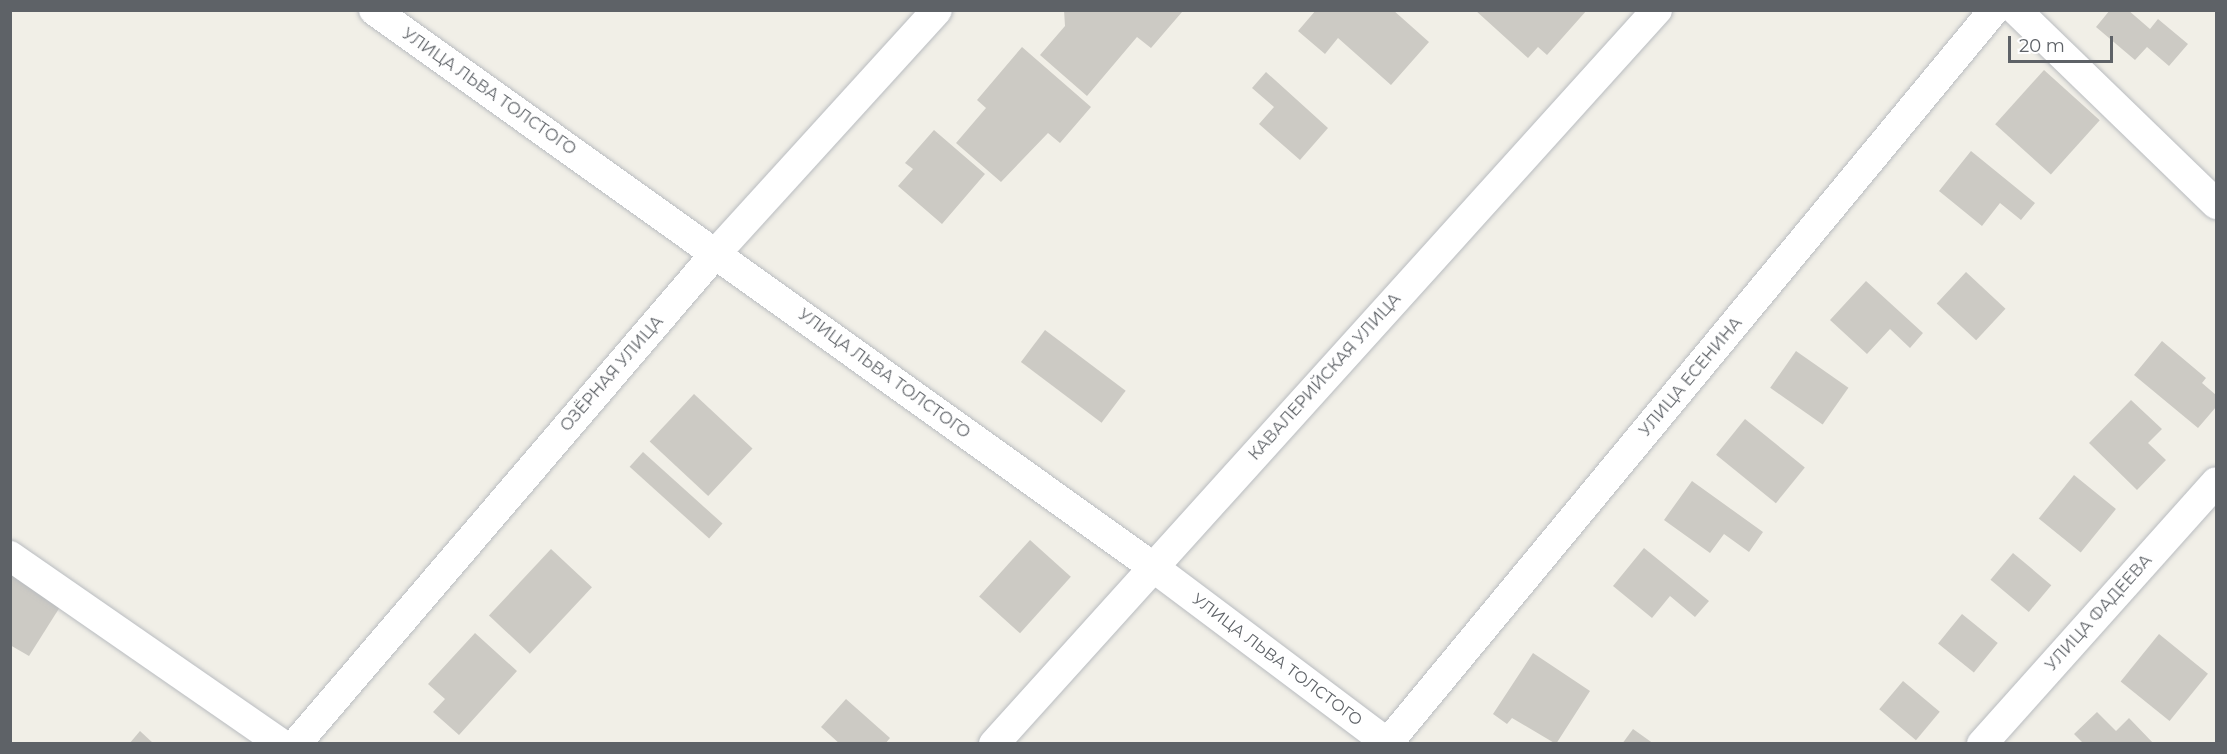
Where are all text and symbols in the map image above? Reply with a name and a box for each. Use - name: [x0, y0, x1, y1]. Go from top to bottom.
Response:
- street label: УЛИЦА ЛЬВА ТОЛСТОГО: [398, 24, 580, 160]
- scale bar: [2011, 24, 2116, 62]
- text: 20 m: [2019, 35, 2065, 57]
- street label: КАВАЛЕРИЙСКАЯ УЛИЦА: [1245, 290, 1405, 464]
- street label: УЛИЦА ЛЬВА ТОЛСТОГО: [794, 305, 974, 443]
- street label: ОЗЁРНАЯ УЛИЦА: [557, 312, 667, 436]
- street label: УЛИЦА ЕСЕНИНА: [1636, 314, 1746, 440]
- street label: УЛИЦА ФАДЕЕВА: [2042, 551, 2156, 675]
- street label: УЛИЦА ЛЬВА ТОЛСТОГО: [1188, 590, 1366, 730]

